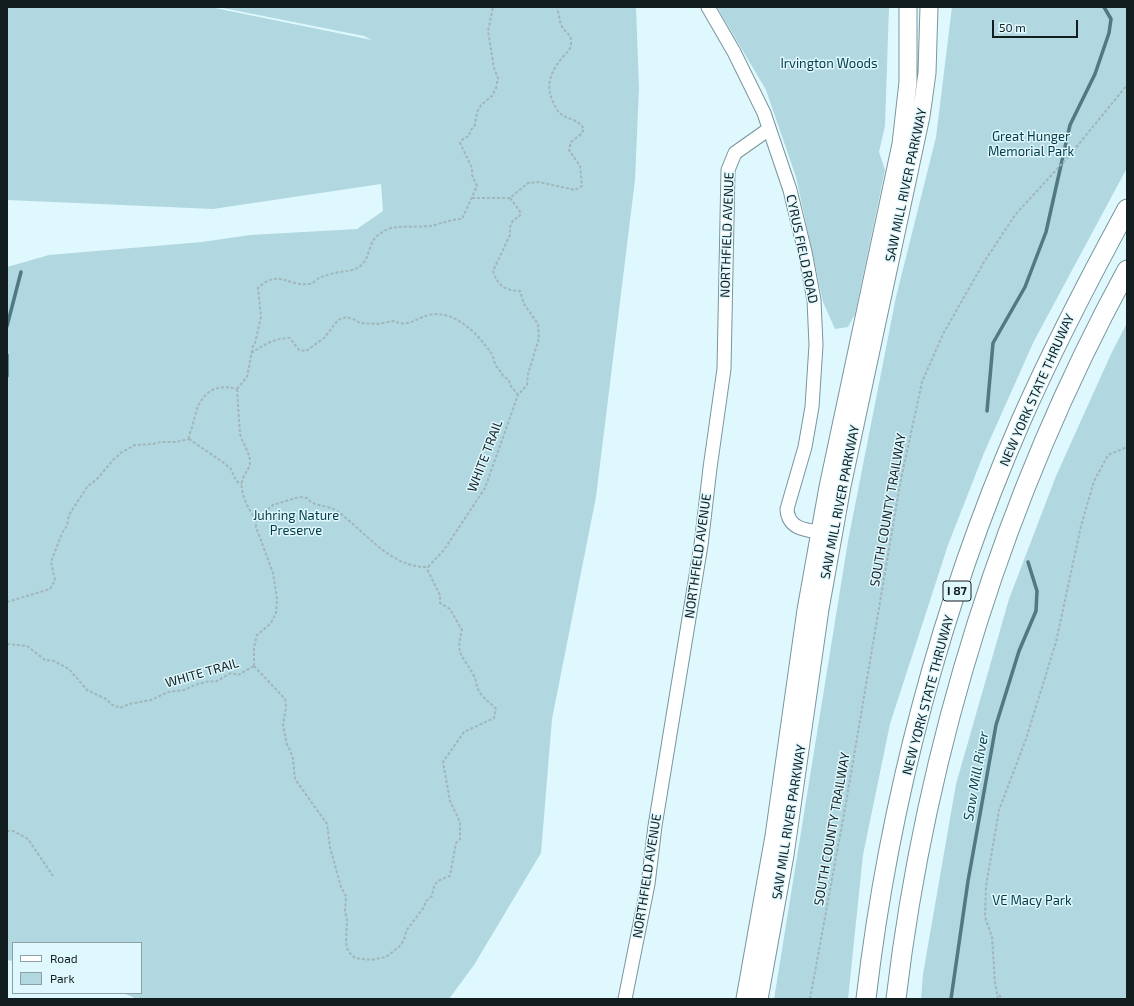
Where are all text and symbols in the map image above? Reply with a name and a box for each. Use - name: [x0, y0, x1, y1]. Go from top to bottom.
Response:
- scale bar: [994, 12, 1080, 38]
- text: 50 m: [999, 20, 1026, 34]
- park label: Irvington Woods: [780, 56, 878, 72]
- street label: SAW MILL RIVER PARKWAY: [882, 107, 930, 263]
- park label: Great Hunger Memorial Park: [988, 129, 1074, 160]
- street label: NORTHFIELD AVENUE: [717, 172, 737, 298]
- street label: CYRUS FIELD ROAD: [783, 193, 821, 305]
- street label: NEW YORK STATE THRUWAY: [996, 311, 1078, 469]
- street label: WHITE TRAIL: [464, 418, 506, 494]
- street label: SAW MILL RIVER PARKWAY: [817, 424, 863, 580]
- street label: SOUTH COUNTY TRAILWAY: [867, 432, 909, 588]
- street label: NORTHFIELD AVENUE: [682, 493, 714, 619]
- park label: Juhring Nature Preserve: [253, 508, 339, 539]
- road number: I 87: [943, 581, 971, 601]
- street label: NEW YORK STATE THRUWAY: [899, 613, 957, 777]
- street label: WHITE TRAIL: [163, 655, 241, 691]
- water label: Saw Mill River: [960, 730, 992, 822]
- street label: SAW MILL RIVER PARKWAY: [769, 743, 809, 901]
- street label: SOUTH COUNTY TRAILWAY: [811, 751, 853, 907]
- street label: NORTHFIELD AVENUE: [629, 813, 665, 939]
- park label: VE Macy Park: [992, 893, 1072, 909]
- legend: [12, 942, 142, 994]
- text: Road: [50, 951, 78, 965]
- text: Park: [50, 971, 75, 985]

